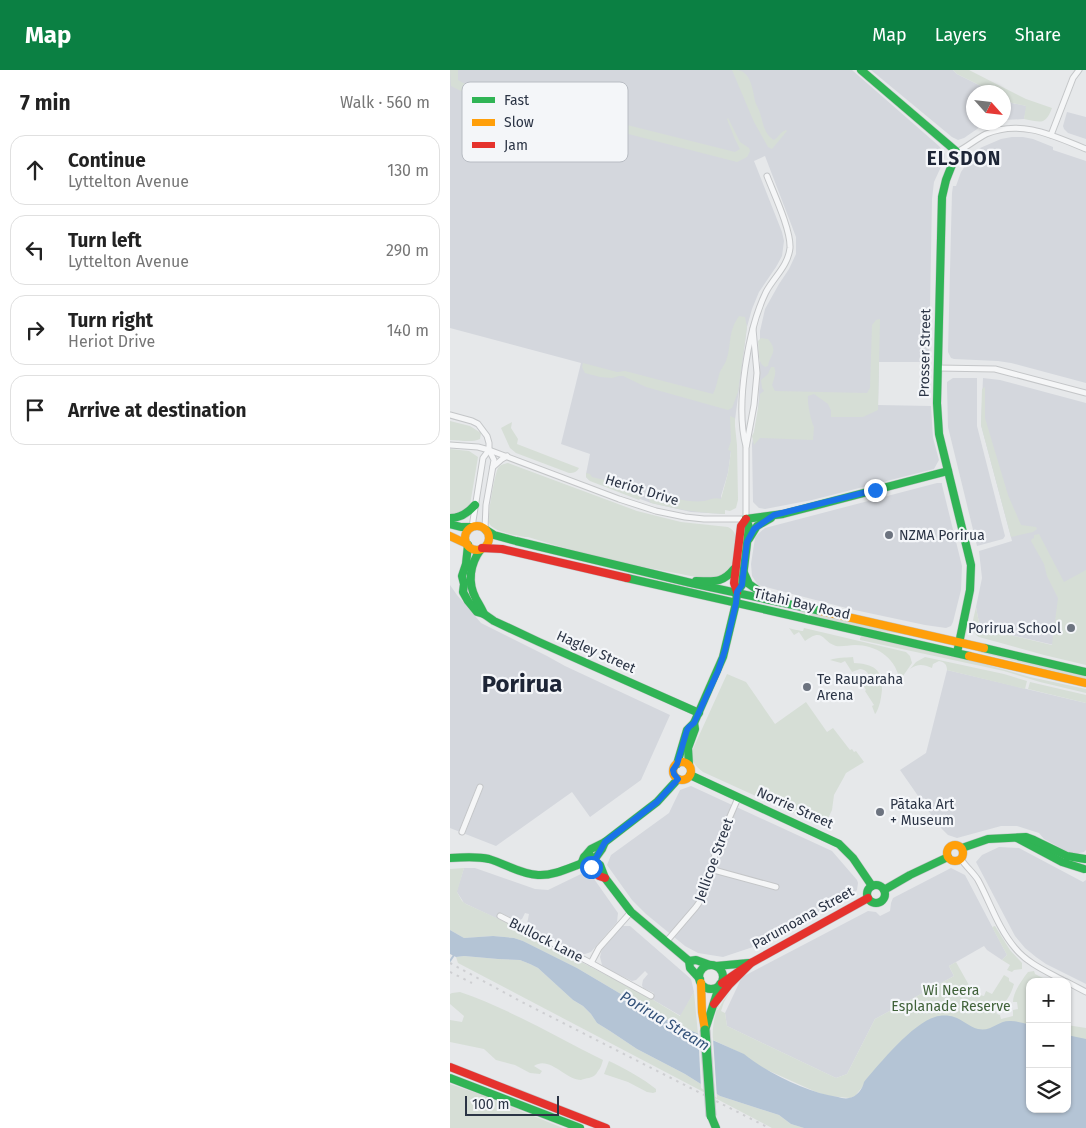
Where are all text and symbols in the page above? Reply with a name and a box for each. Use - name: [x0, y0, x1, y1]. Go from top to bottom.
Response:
- text: Map: [25, 21, 71, 49]
- text: Map: [872, 24, 907, 46]
- text: Layers: [935, 24, 987, 46]
- text: Share: [1015, 24, 1061, 46]
- legend: [462, 82, 628, 162]
- north arrow: [966, 85, 1011, 130]
- text: 7 min: [20, 90, 71, 116]
- text: Fast: [504, 92, 530, 109]
- text: Walk · 560 m: [340, 93, 430, 112]
- text: Slow: [504, 114, 534, 131]
- text: Jam: [504, 137, 528, 154]
- district label: ELSDON: [927, 147, 1001, 170]
- text: Continue: [68, 149, 146, 172]
- icon: ahead: [21, 156, 49, 184]
- text: 130 m: [387, 161, 429, 180]
- text: Lyttelton Avenue: [68, 172, 189, 191]
- text: Turn left: [68, 229, 142, 252]
- icon: left: [21, 236, 49, 264]
- text: 290 m: [386, 241, 429, 260]
- text: Lyttelton Avenue: [68, 252, 189, 271]
- street label: Prosser Street: [916, 308, 934, 397]
- text: Turn right: [68, 309, 153, 332]
- icon: right: [21, 316, 49, 344]
- text: 140 m: [387, 321, 429, 340]
- text: Heriot Drive: [68, 332, 155, 351]
- icon: arrive: [21, 396, 49, 424]
- text: Arrive at destination: [68, 399, 247, 422]
- street label: Heriot Drive: [603, 471, 681, 509]
- route end: [864, 479, 887, 502]
- place label: NZMA Porirua: [899, 527, 985, 544]
- marker: NZMA Porirua: [883, 529, 895, 541]
- street label: Titahi Bay Road: [752, 585, 852, 623]
- place label: Porirua School: [968, 620, 1061, 637]
- marker: Porirua School: [1065, 622, 1077, 634]
- street label: Hagley Street: [554, 627, 639, 677]
- district label: Porirua: [482, 670, 562, 698]
- place label: Te Rauparaha Arena: [817, 671, 903, 704]
- marker: Te Rauparaha Arena: [801, 681, 813, 693]
- street label: Norrie Street: [754, 784, 837, 833]
- place label: Pātaka Art + Museum: [890, 796, 955, 829]
- marker: Pātaka Art + Museum: [874, 806, 886, 818]
- street label: Jellicoe Street: [691, 815, 737, 904]
- route start: [580, 856, 603, 879]
- street label: Parumoana Street: [749, 883, 858, 953]
- street label: Bullock Lane: [506, 914, 586, 966]
- map controls: [1026, 978, 1071, 1113]
- button: +: [1026, 978, 1071, 1023]
- park label: Wi Neera Esplanade Reserve: [891, 982, 1011, 1015]
- water label: Porirua Stream: [617, 987, 713, 1055]
- button: −: [1026, 1023, 1071, 1068]
- button: layers: [1026, 1068, 1071, 1113]
- scale bar: [465, 1093, 559, 1116]
- text: 100 m: [472, 1096, 509, 1113]

